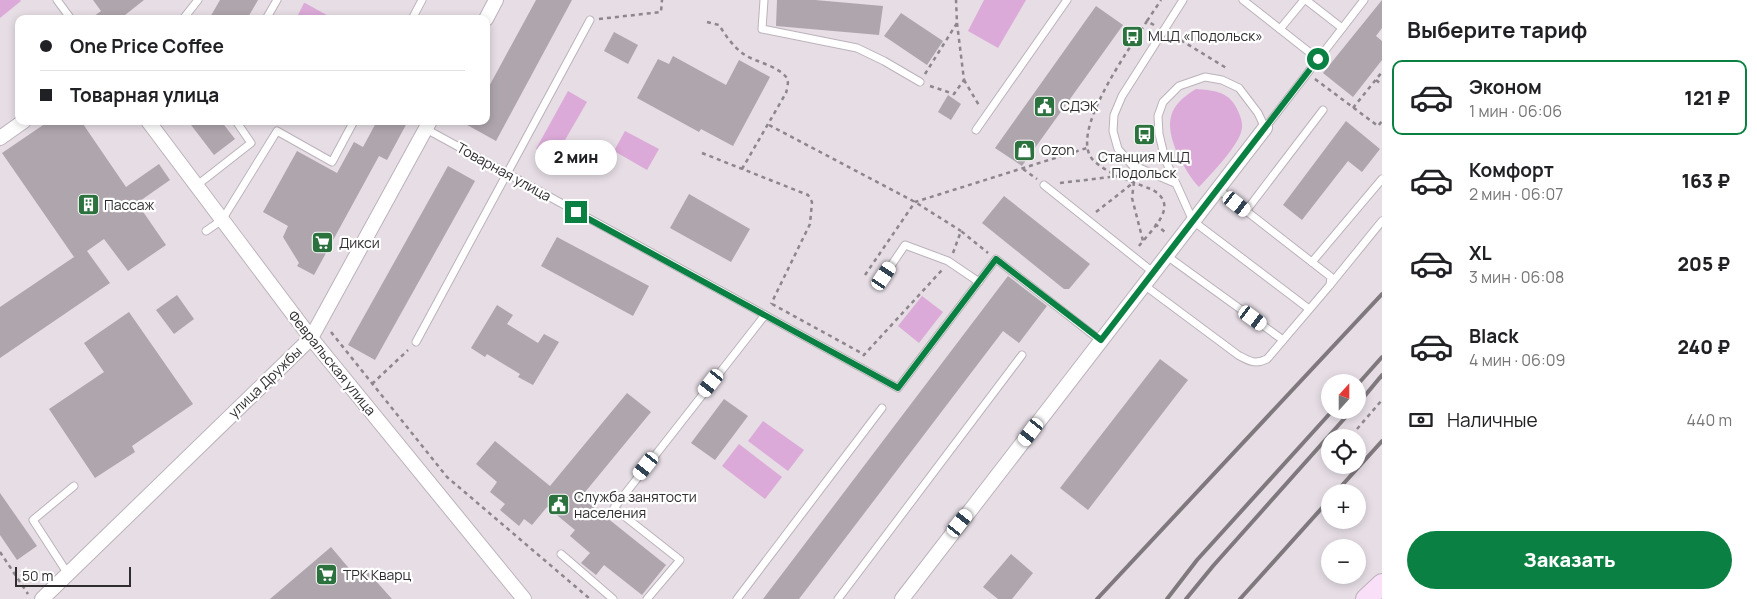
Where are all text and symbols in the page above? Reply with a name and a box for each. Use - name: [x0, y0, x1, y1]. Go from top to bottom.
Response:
- text: Выберите тариф: [1407, 15, 1587, 45]
- bus stop icon: МЦД «Подольск»: [1120, 24, 1144, 48]
- place label: МЦД «Подольск»: [1148, 26, 1263, 45]
- text: One Price Coffee: [70, 33, 224, 59]
- route start: [1307, 48, 1329, 70]
- text: Эконом: [1469, 74, 1542, 100]
- icon: car: [1409, 75, 1454, 120]
- text: Товарная улица: [70, 82, 219, 108]
- text: 121 ₽: [1684, 85, 1730, 111]
- public building icon: СДЭК: [1032, 94, 1056, 118]
- place label: СДЭК: [1060, 96, 1099, 115]
- text: 1 мин · 06:06: [1469, 100, 1562, 122]
- bus stop icon: Станция МЦД Подольск: [1132, 122, 1156, 146]
- street label: Товарная улица: [454, 138, 555, 205]
- shop icon: Ozon: [1013, 138, 1037, 162]
- callout: 2 мин: [535, 140, 617, 174]
- place label: Ozon: [1041, 140, 1075, 159]
- text: 2 мин: [554, 146, 598, 168]
- place label: Станция МЦД Подольск: [1098, 147, 1190, 182]
- text: Комфорт: [1469, 157, 1554, 183]
- icon: car: [1409, 158, 1454, 203]
- text: 163 ₽: [1681, 168, 1730, 194]
- text: 2 мин · 06:07: [1469, 183, 1563, 205]
- car: [1220, 189, 1253, 219]
- building icon: Пассаж: [76, 193, 100, 217]
- place label: Пассаж: [104, 195, 154, 214]
- route end: [565, 201, 587, 223]
- supermarket icon: Дикси: [311, 231, 335, 255]
- place label: Дикси: [339, 233, 380, 252]
- text: XL: [1469, 240, 1492, 266]
- icon: car: [1409, 241, 1454, 286]
- text: 205 ₽: [1678, 251, 1730, 277]
- car: [869, 259, 898, 293]
- text: 3 мин · 06:08: [1469, 266, 1564, 288]
- car: [1236, 303, 1269, 333]
- street label: Февральская улица: [284, 306, 381, 419]
- text: Black: [1469, 323, 1518, 349]
- icon: car: [1409, 324, 1454, 369]
- text: 240 ₽: [1678, 334, 1730, 360]
- street label: улица Дружбы: [224, 342, 306, 422]
- text: 4 мин · 06:09: [1469, 349, 1565, 371]
- car: [695, 367, 726, 399]
- north arrow: [1321, 374, 1366, 419]
- map controls: [1321, 374, 1366, 584]
- icon: cash: [1407, 406, 1435, 434]
- text: Наличные: [1447, 407, 1538, 433]
- text: 440 m: [1686, 409, 1732, 431]
- car: [1015, 416, 1046, 448]
- button: locate: [1321, 429, 1366, 474]
- car: [630, 450, 661, 482]
- button: +: [1321, 484, 1366, 529]
- place label: Служба занятости населения: [574, 487, 697, 522]
- public building icon: Служба занятости населения: [546, 493, 570, 517]
- car: [944, 507, 975, 539]
- button: Заказать: [1407, 531, 1732, 589]
- button: −: [1321, 539, 1366, 584]
- supermarket icon: ТРК Кварц: [315, 563, 339, 587]
- scale bar: [15, 564, 131, 587]
- place label: ТРК Кварц: [343, 565, 412, 584]
- text: 50 m: [22, 566, 53, 585]

